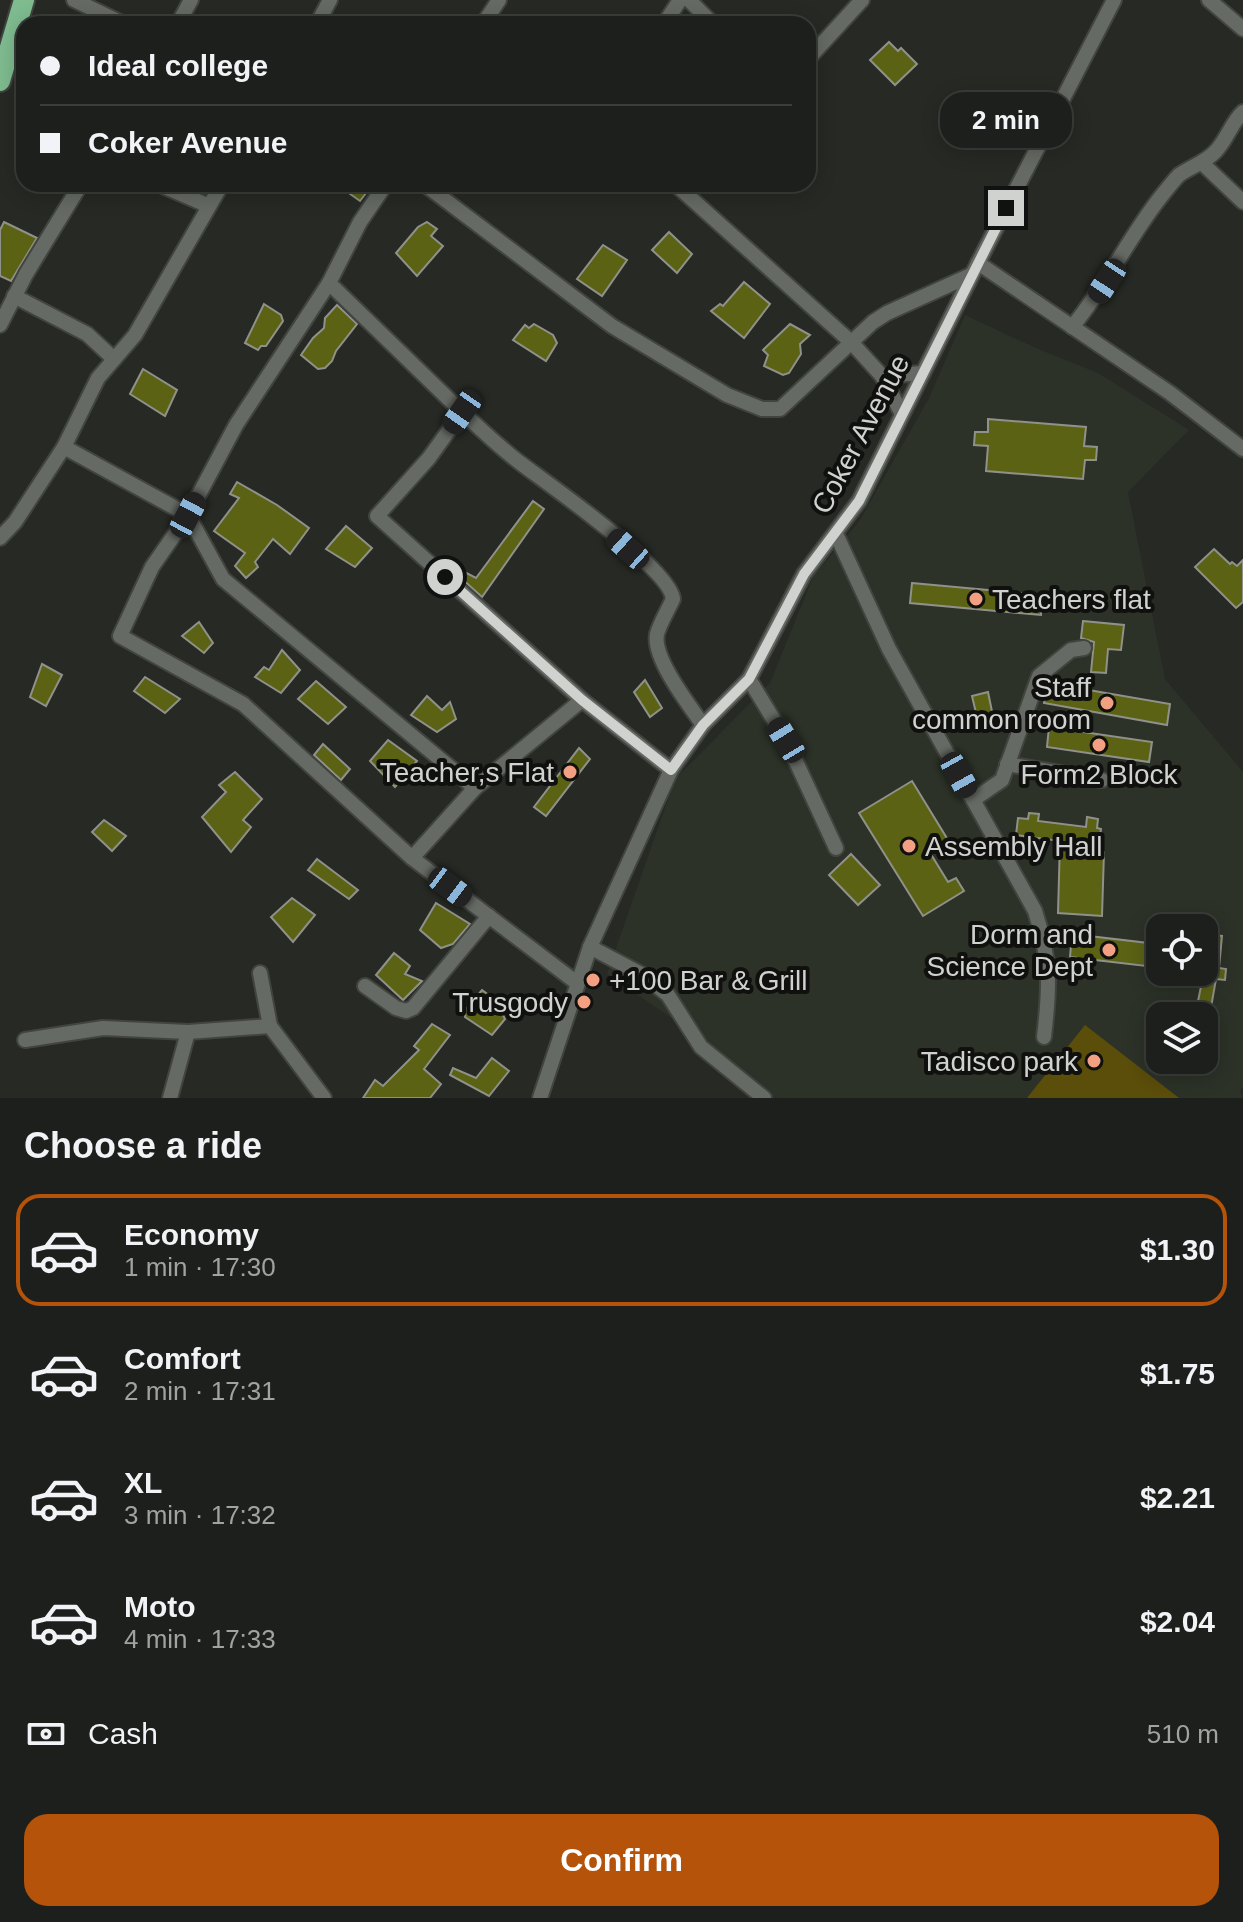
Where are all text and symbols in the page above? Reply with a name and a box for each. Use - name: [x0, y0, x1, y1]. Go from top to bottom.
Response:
- text: Ideal college: [88, 49, 268, 82]
- callout: 2 min: [940, 92, 1072, 148]
- text: 2 min: [972, 105, 1040, 135]
- text: Coker Avenue: [88, 126, 288, 159]
- route end: [988, 190, 1024, 226]
- car: [1084, 254, 1130, 308]
- street label: Coker Avenue: [806, 350, 915, 519]
- car: [438, 385, 486, 439]
- car: [166, 488, 210, 542]
- car: [602, 524, 654, 574]
- route start: [427, 559, 463, 595]
- place label: Teachers flat: [992, 584, 1151, 615]
- marker: Teachers flat: [967, 590, 985, 608]
- place label: Staff common room: [912, 672, 1091, 735]
- marker: Staff common room: [1098, 694, 1116, 712]
- car: [763, 713, 809, 767]
- marker: Form2 Block: [1090, 736, 1108, 754]
- car: [937, 748, 981, 802]
- place label: Teacher,s Flat: [380, 757, 554, 788]
- place label: Form2 Block: [1020, 759, 1179, 790]
- marker: Teacher,s Flat: [561, 763, 579, 781]
- place label: Assembly Hall: [925, 831, 1102, 862]
- marker: Assembly Hall: [900, 837, 918, 855]
- car: [424, 863, 476, 911]
- map controls: [1146, 914, 1218, 1074]
- button: locate: [1146, 914, 1218, 986]
- place label: Dorm and Science Dept: [926, 919, 1093, 982]
- marker: Dorm and Science Dept: [1100, 941, 1118, 959]
- place label: +100 Bar & Grill: [609, 965, 807, 996]
- marker: +100 Bar & Grill: [584, 971, 602, 989]
- place label: Trusgody: [452, 987, 568, 1018]
- marker: Trusgody: [575, 993, 593, 1011]
- button: layers: [1146, 1002, 1218, 1074]
- place label: Tadisco park: [921, 1046, 1079, 1077]
- marker: Tadisco park: [1085, 1052, 1103, 1070]
- text: Choose a ride: [24, 1125, 262, 1166]
- icon: car: [28, 1214, 100, 1286]
- text: Economy: [124, 1218, 259, 1251]
- text: $1.30: [1140, 1233, 1215, 1266]
- text: 1 min · 17:30: [124, 1252, 276, 1282]
- icon: car: [28, 1338, 100, 1410]
- text: Comfort: [124, 1342, 241, 1375]
- text: $1.75: [1140, 1357, 1215, 1390]
- text: 2 min · 17:31: [124, 1376, 276, 1406]
- icon: car: [28, 1462, 100, 1534]
- text: XL: [124, 1466, 162, 1499]
- text: $2.21: [1140, 1481, 1215, 1514]
- text: 3 min · 17:32: [124, 1500, 276, 1530]
- icon: car: [28, 1586, 100, 1658]
- text: Moto: [124, 1590, 196, 1623]
- text: $2.04: [1140, 1605, 1215, 1638]
- text: 4 min · 17:33: [124, 1624, 276, 1654]
- icon: cash: [24, 1712, 68, 1756]
- text: Cash: [88, 1717, 158, 1750]
- text: 510 m: [1147, 1719, 1219, 1749]
- button: Confirm: [24, 1814, 1219, 1906]

